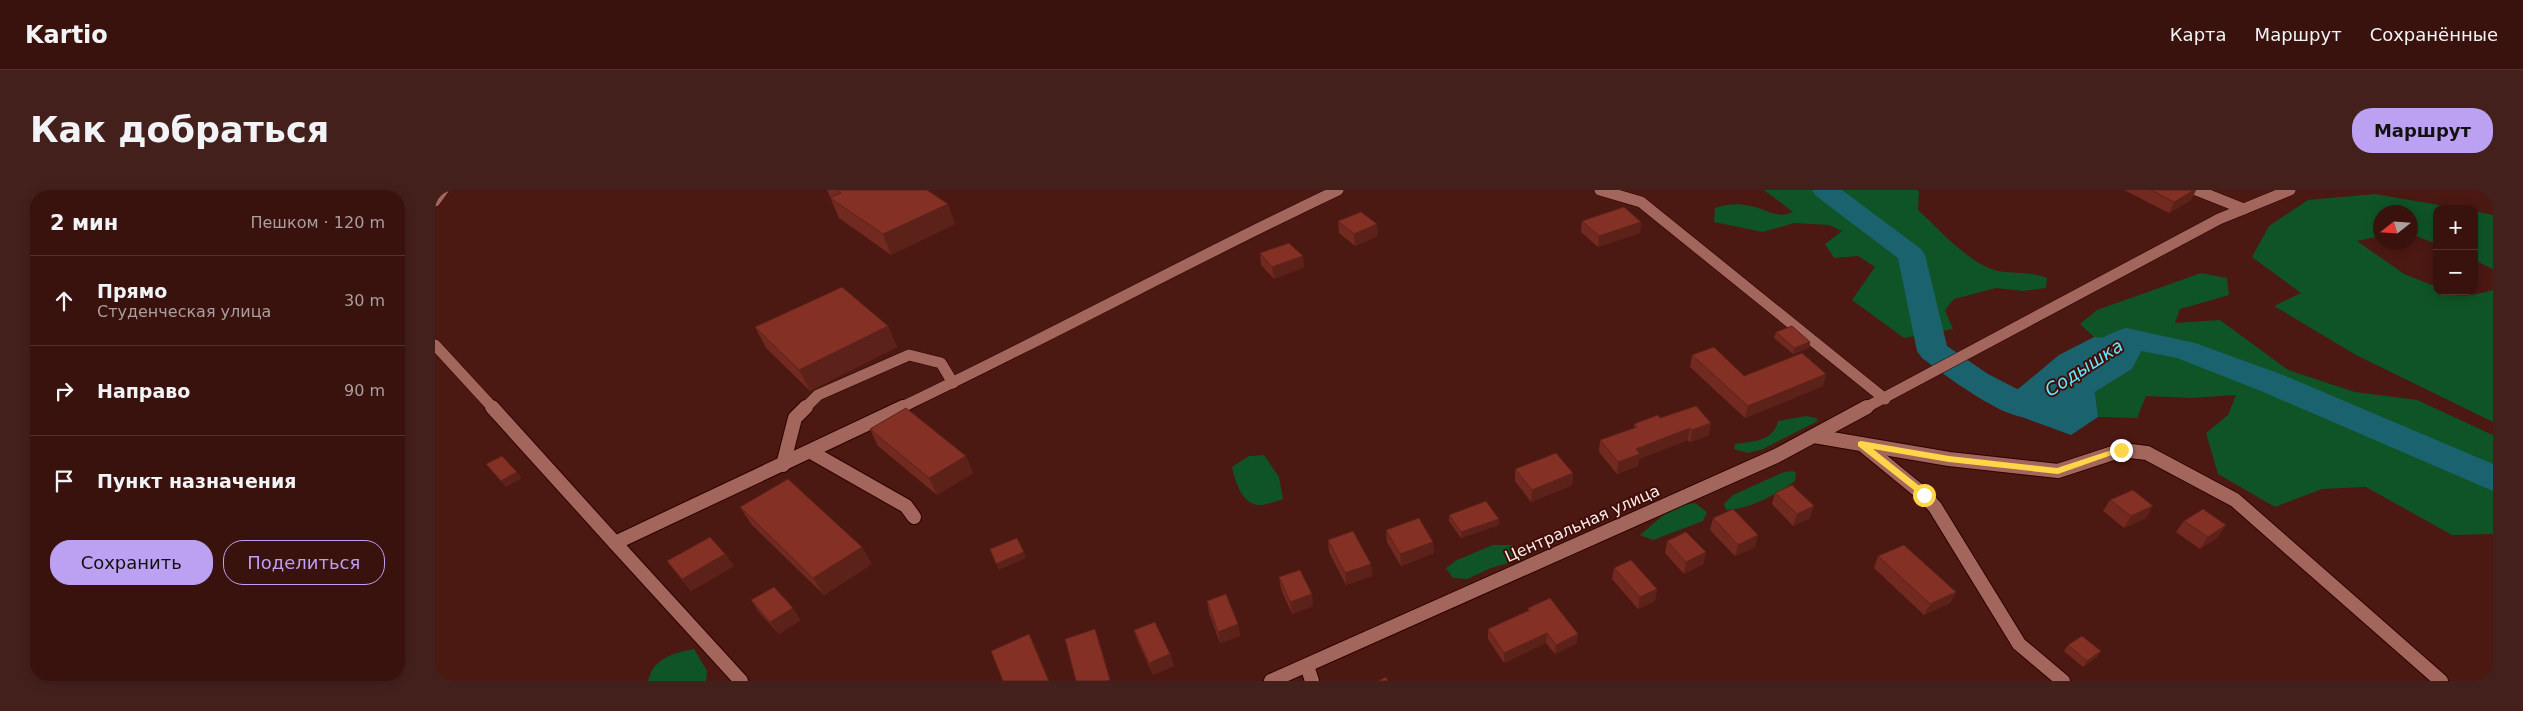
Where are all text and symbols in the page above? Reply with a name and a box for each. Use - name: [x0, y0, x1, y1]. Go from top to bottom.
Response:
- text: Kartio: [25, 21, 108, 49]
- text: Карта: [2170, 24, 2227, 45]
- text: Маршрут: [2255, 24, 2342, 45]
- text: Сохранённые: [2370, 24, 2498, 45]
- button: Маршрут: [2352, 108, 2493, 153]
- text: Как добраться: [30, 110, 329, 150]
- north arrow: [2373, 205, 2418, 250]
- map controls: [2433, 205, 2478, 295]
- button: +: [2433, 205, 2478, 250]
- text: 2 мин: [50, 211, 118, 235]
- text: Пешком · 120 m: [250, 213, 385, 232]
- button: −: [2433, 250, 2478, 295]
- text: Прямо: [97, 280, 167, 302]
- icon: ahead: [50, 287, 78, 315]
- text: 30 m: [344, 291, 385, 310]
- text: Студенческая улица: [97, 302, 271, 321]
- water label: Содышка: [2041, 335, 2127, 401]
- icon: right: [50, 377, 78, 405]
- text: Направо: [97, 380, 190, 402]
- text: 90 m: [344, 381, 385, 400]
- route end: [2110, 439, 2133, 462]
- icon: arrive: [50, 467, 78, 495]
- text: Пункт назначения: [97, 470, 296, 492]
- street label: Центральная улица: [1502, 481, 1663, 566]
- route start: [1913, 484, 1936, 507]
- button: Сохранить: [50, 540, 213, 585]
- button: Поделиться: [223, 540, 385, 585]

